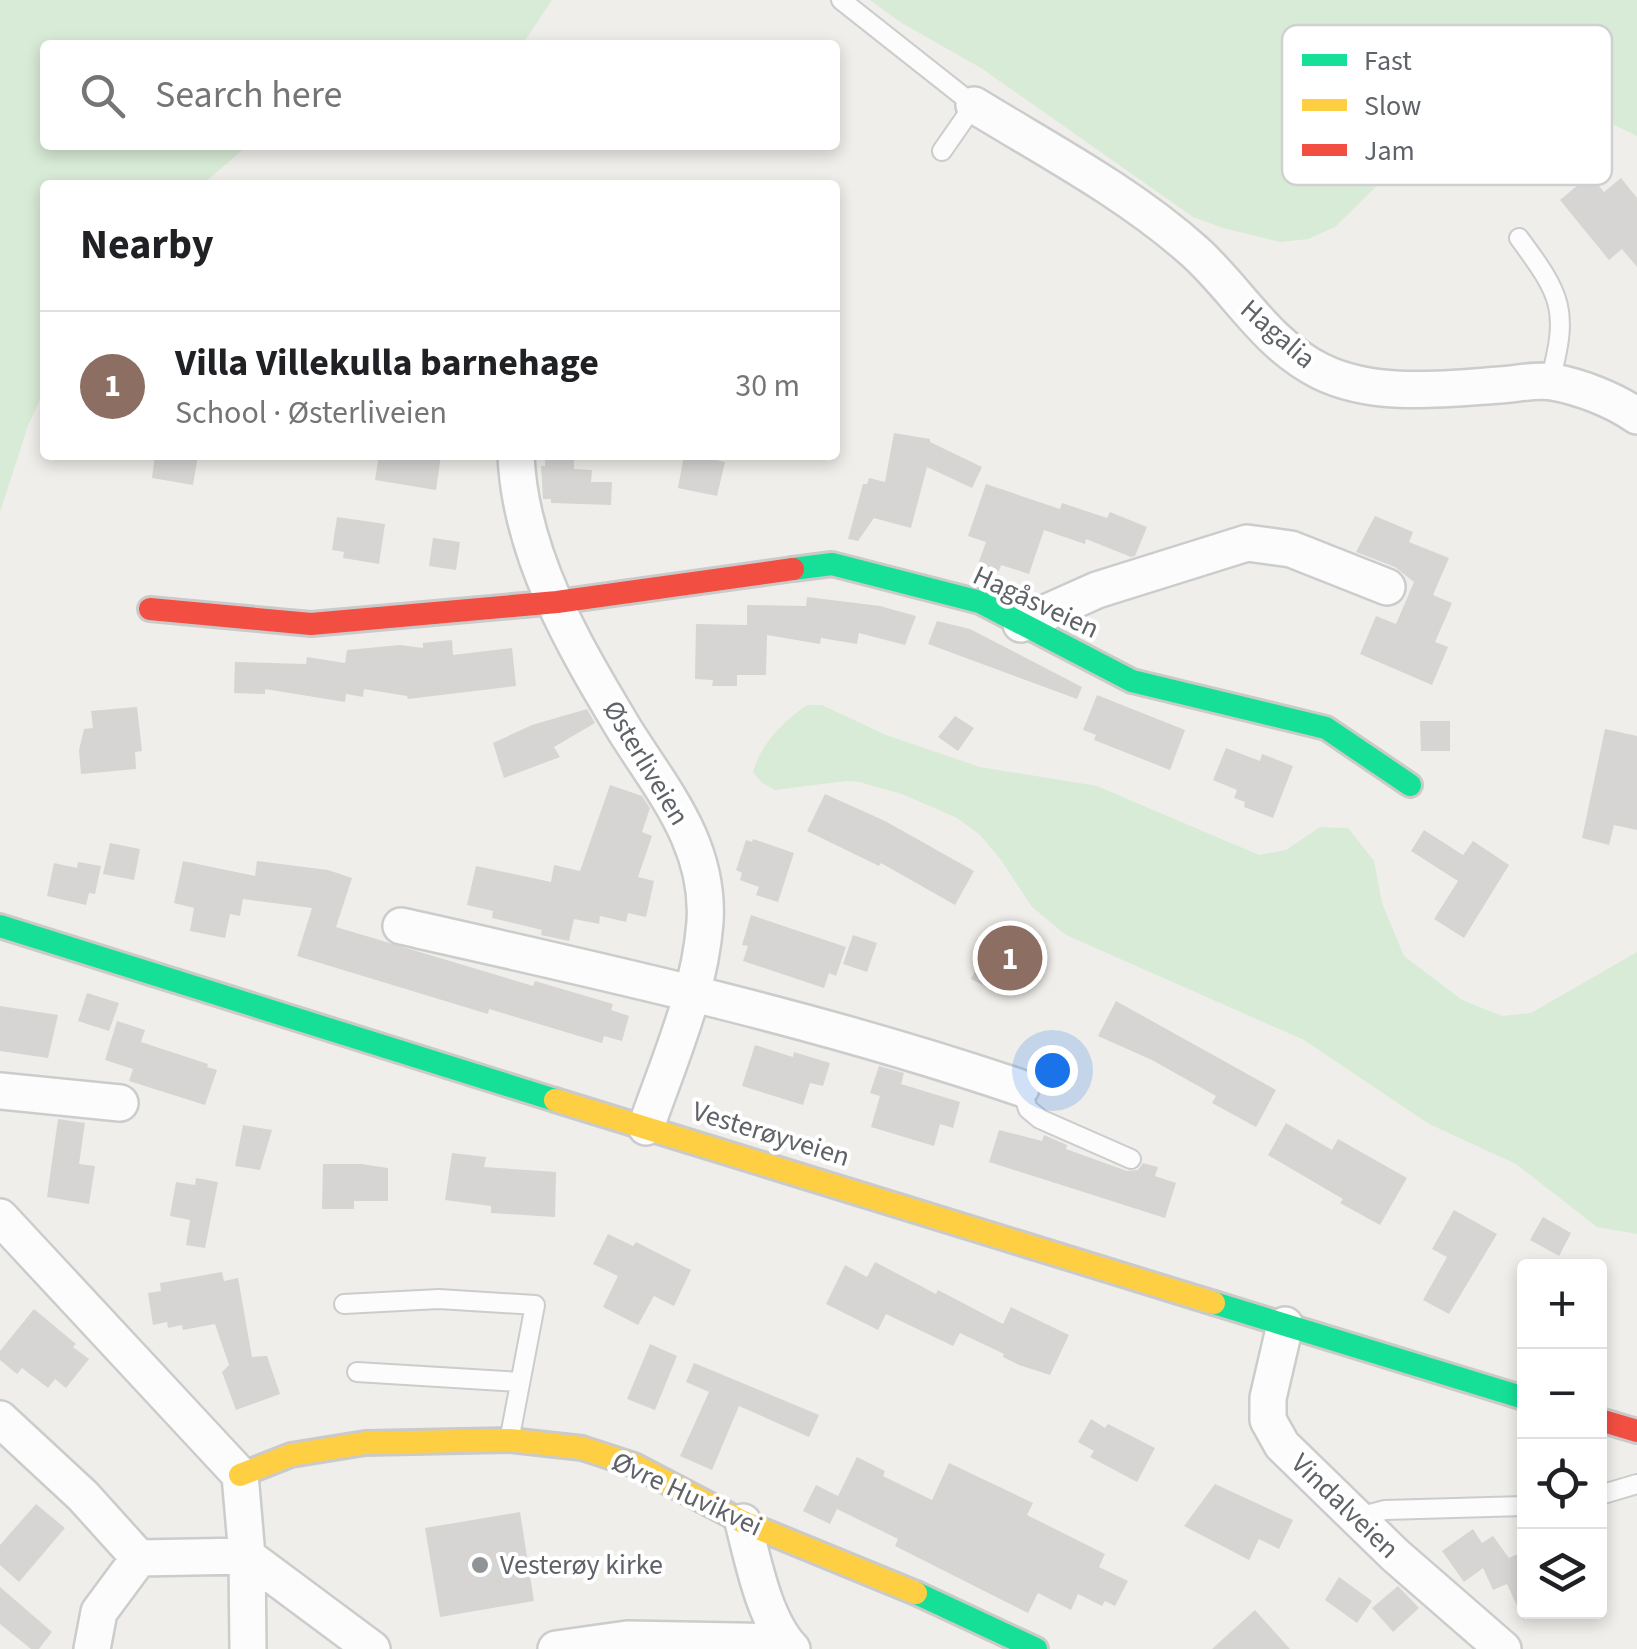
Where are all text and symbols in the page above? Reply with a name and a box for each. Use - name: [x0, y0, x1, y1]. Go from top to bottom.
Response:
- legend: [1282, 25, 1612, 185]
- search box: [40, 40, 840, 150]
- text: Fast: [1364, 41, 1412, 81]
- icon: search: [75, 68, 130, 123]
- text: Search here: [155, 68, 342, 122]
- text: Slow: [1364, 86, 1421, 126]
- text: Jam: [1364, 131, 1415, 171]
- text: Nearby: [80, 215, 214, 275]
- street label: Hagalia: [1232, 290, 1324, 378]
- text: Villa Villekulla barnehage: [175, 336, 599, 390]
- text: 1: [104, 363, 121, 409]
- text: 30 m: [735, 363, 800, 409]
- text: School · Østerliveien: [175, 390, 447, 436]
- street label: Hagåsveien: [966, 555, 1106, 649]
- street label: Østerliveien: [593, 693, 699, 833]
- pin: 1: [978, 920, 1042, 996]
- your location: [1027, 1045, 1078, 1096]
- street label: Vesterøyveien: [687, 1091, 855, 1177]
- map controls: [1517, 1259, 1607, 1619]
- button: +: [1517, 1259, 1607, 1349]
- button: −: [1517, 1349, 1607, 1439]
- button: locate: [1517, 1439, 1607, 1529]
- street label: Øvre Huvikvei: [605, 1442, 769, 1546]
- street label: Vindalveien: [1282, 1444, 1408, 1568]
- button: layers: [1517, 1529, 1607, 1619]
- place label: Vesterøy kirke: [500, 1545, 663, 1585]
- marker: Vesterøy kirke: [469, 1554, 491, 1576]

